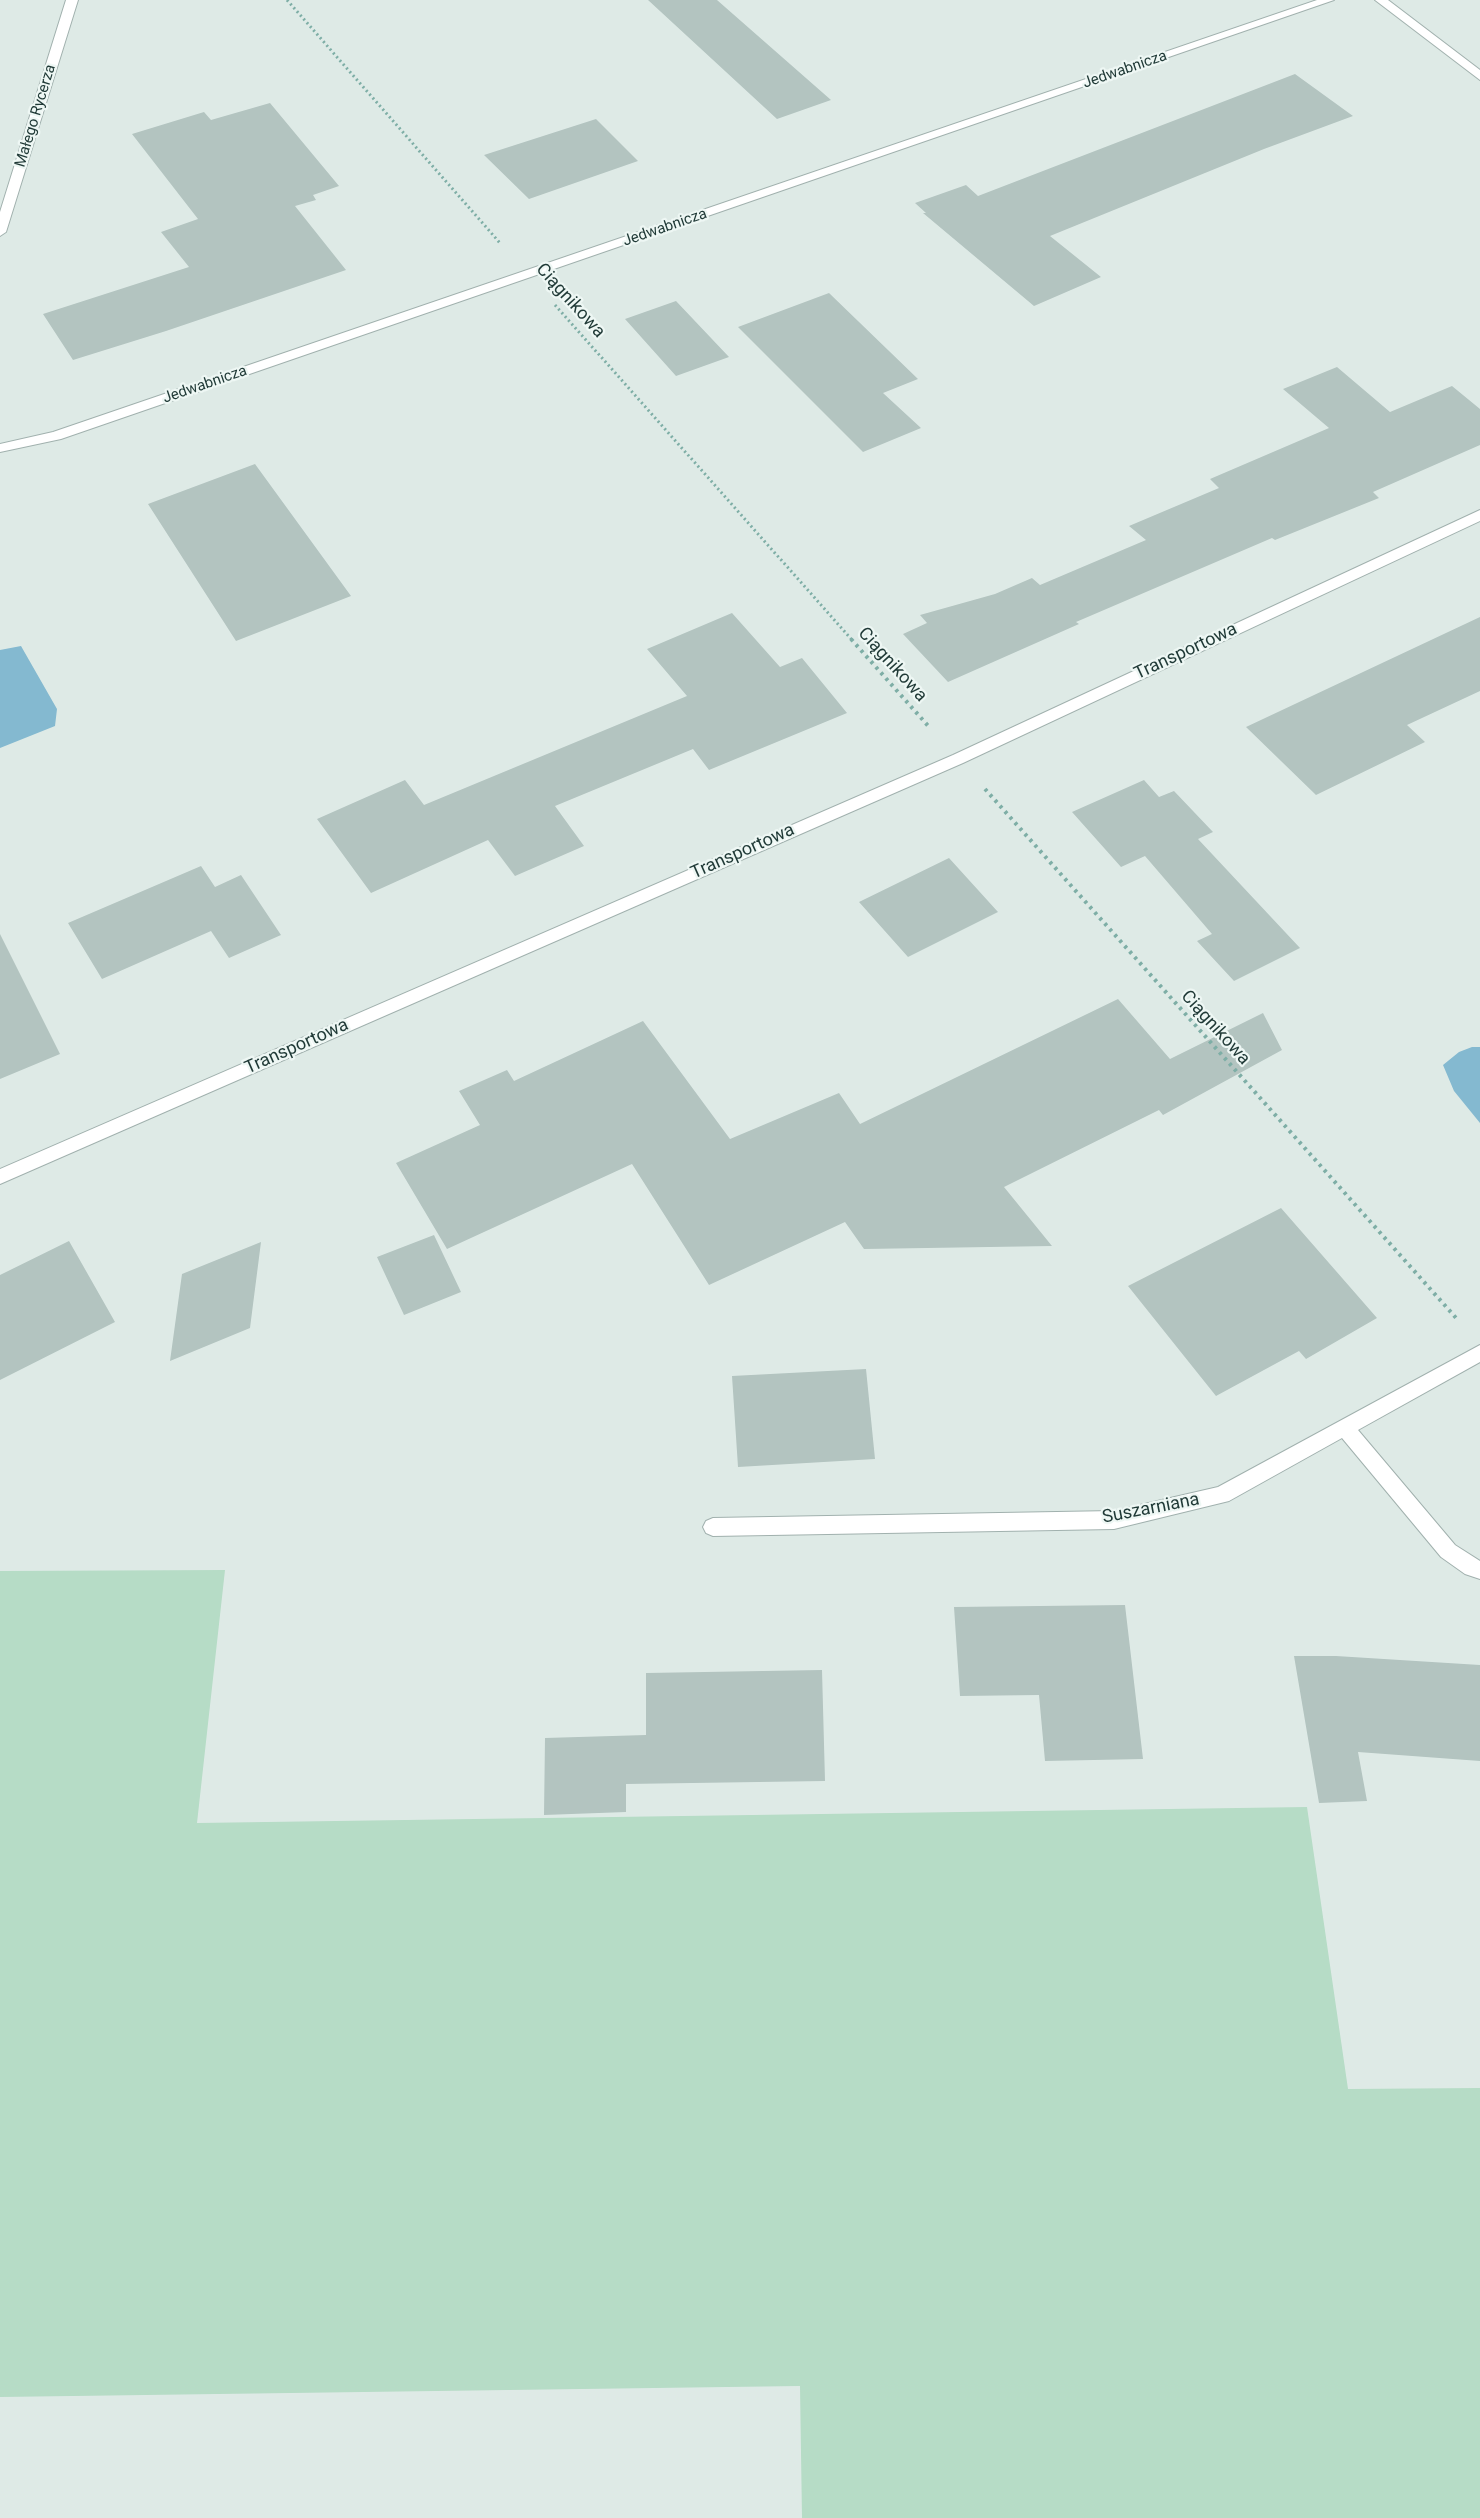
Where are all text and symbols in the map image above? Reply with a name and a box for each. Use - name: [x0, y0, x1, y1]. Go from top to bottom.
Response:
- street label: Jedwabnicza: [1081, 47, 1169, 93]
- street label: Małego Rycerza: [12, 62, 60, 170]
- street label: Jedwabnicza: [621, 205, 709, 251]
- street label: Ciągnikowa: [531, 259, 609, 343]
- street label: Jedwabnicza: [161, 362, 249, 408]
- street label: Transportowa: [1131, 619, 1241, 685]
- street label: Ciągnikowa: [853, 623, 931, 707]
- street label: Transportowa: [688, 820, 798, 884]
- street label: Ciągnikowa: [1176, 986, 1254, 1070]
- street label: Transportowa: [242, 1015, 352, 1079]
- street label: Suszarniana: [1101, 1489, 1201, 1529]

